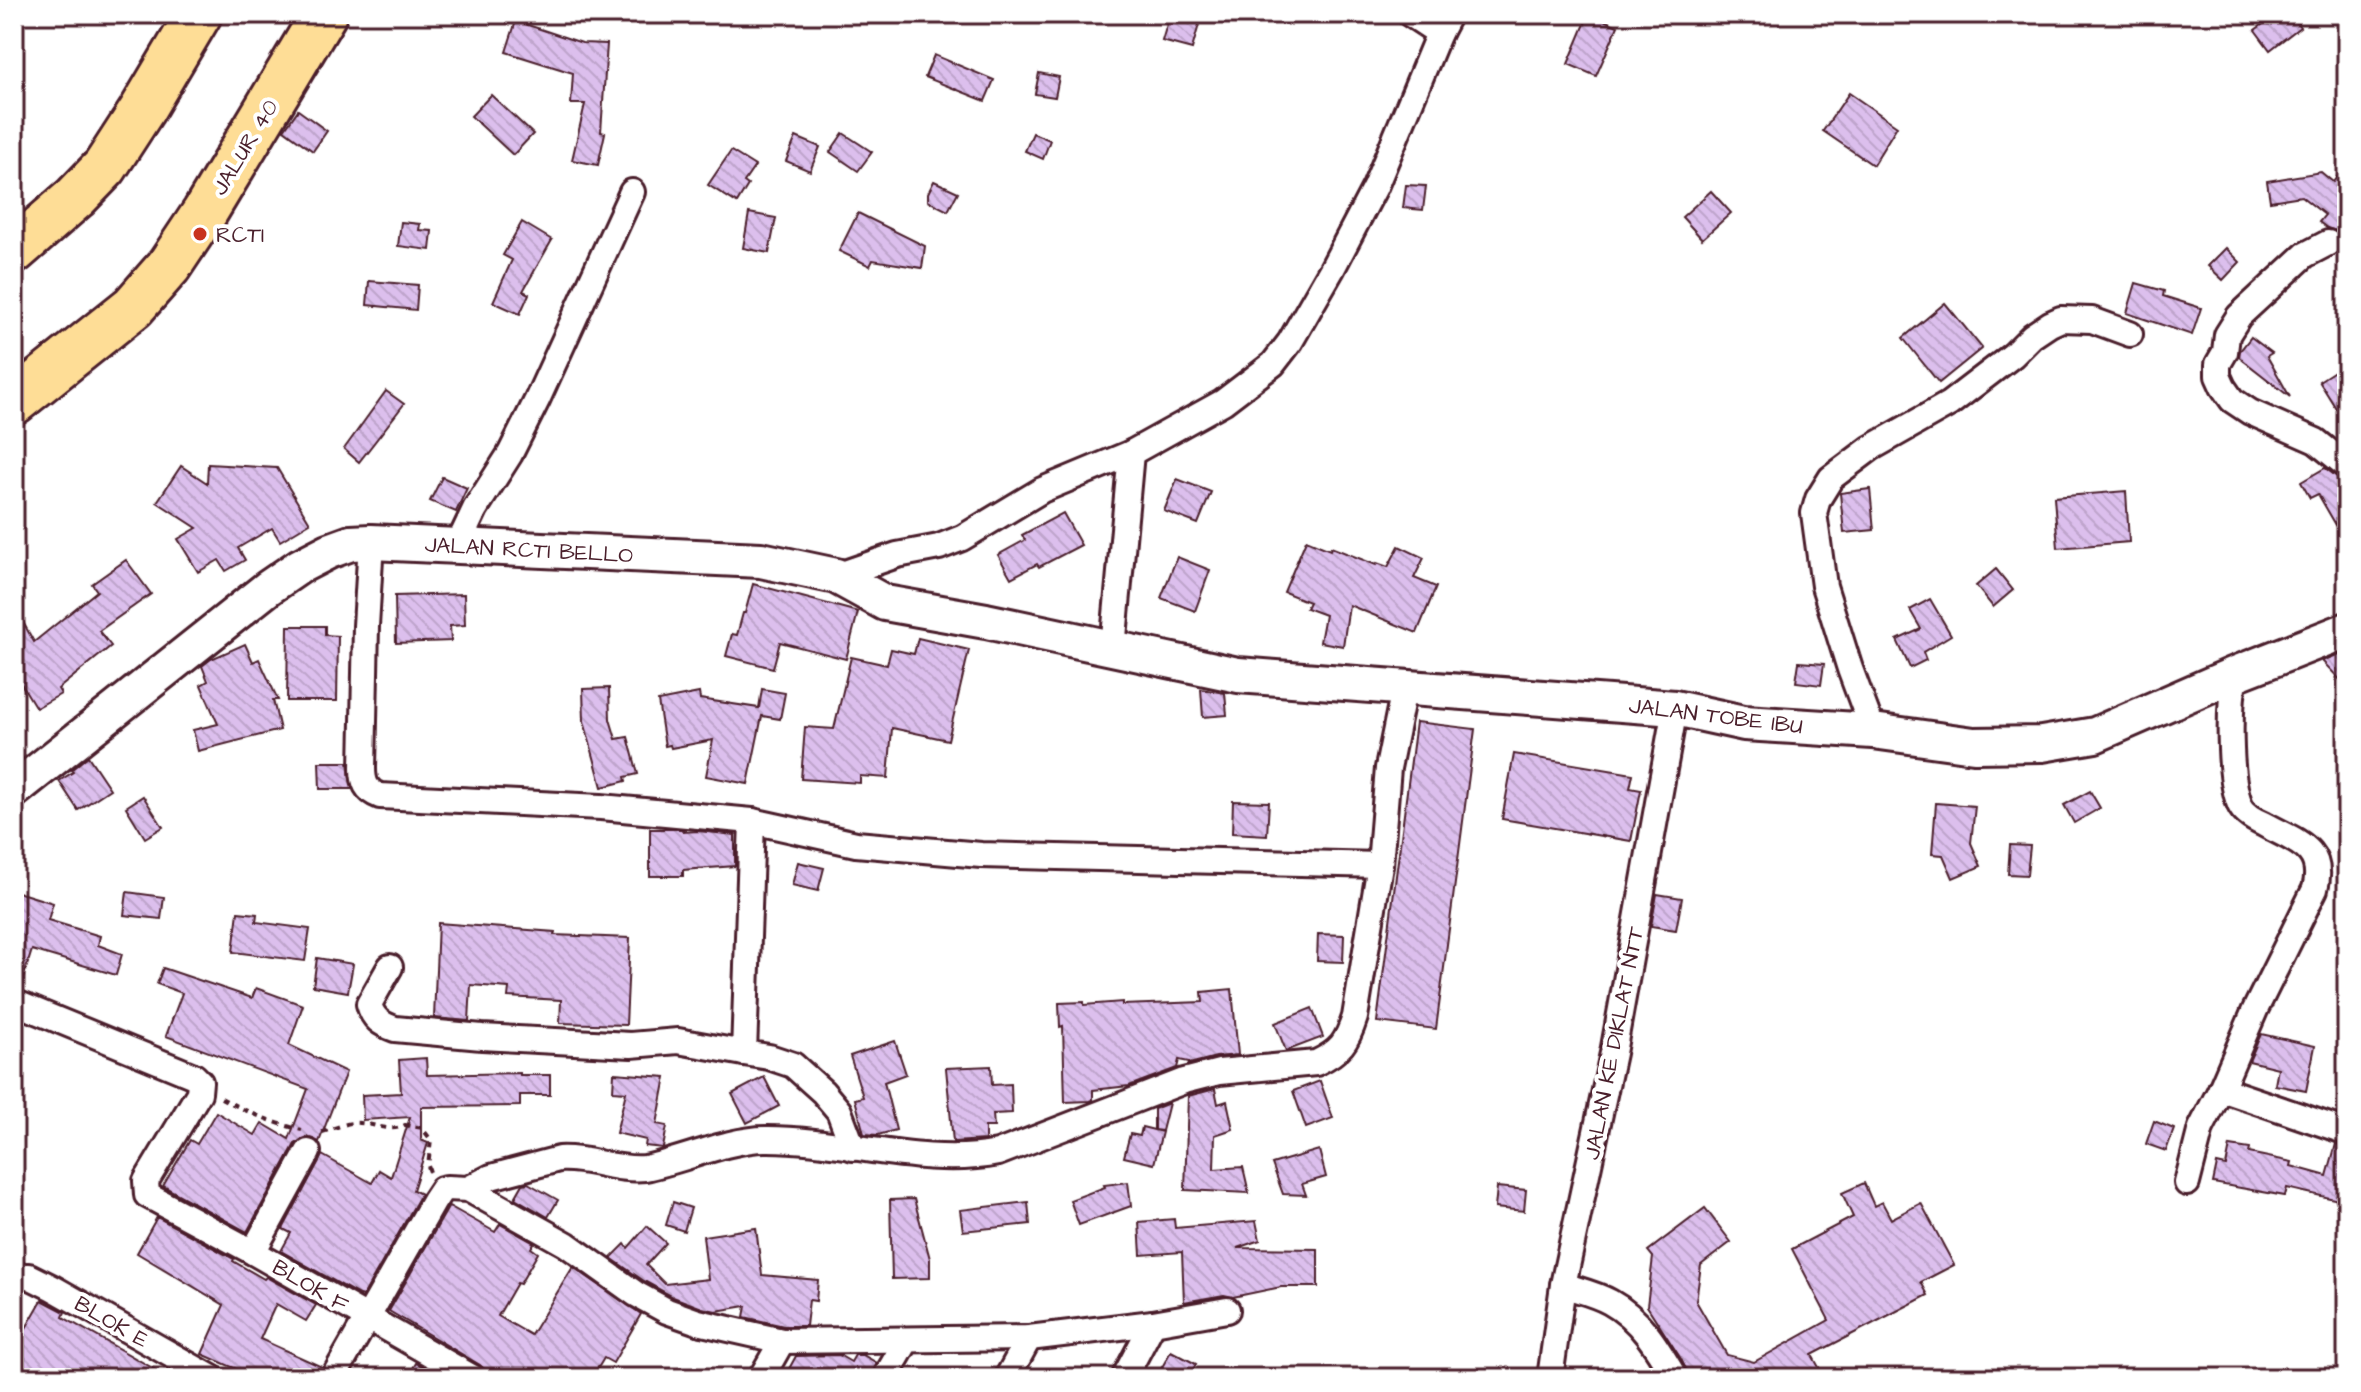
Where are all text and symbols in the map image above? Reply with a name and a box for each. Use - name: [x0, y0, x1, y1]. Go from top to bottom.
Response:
- street label: JALUR 40: [205, 94, 286, 201]
- place label: RCTI: [216, 220, 264, 251]
- marker: RCTI: [191, 225, 209, 243]
- street label: JALAN RCTI BELLO: [424, 530, 634, 571]
- street label: JALAN TOBE IBU: [1627, 690, 1805, 743]
- street label: JALAN KE DIKLAT NTT: [1577, 924, 1652, 1162]
- street label: BLOK F: [267, 1252, 355, 1321]
- street label: BLOK E: [69, 1289, 154, 1356]

